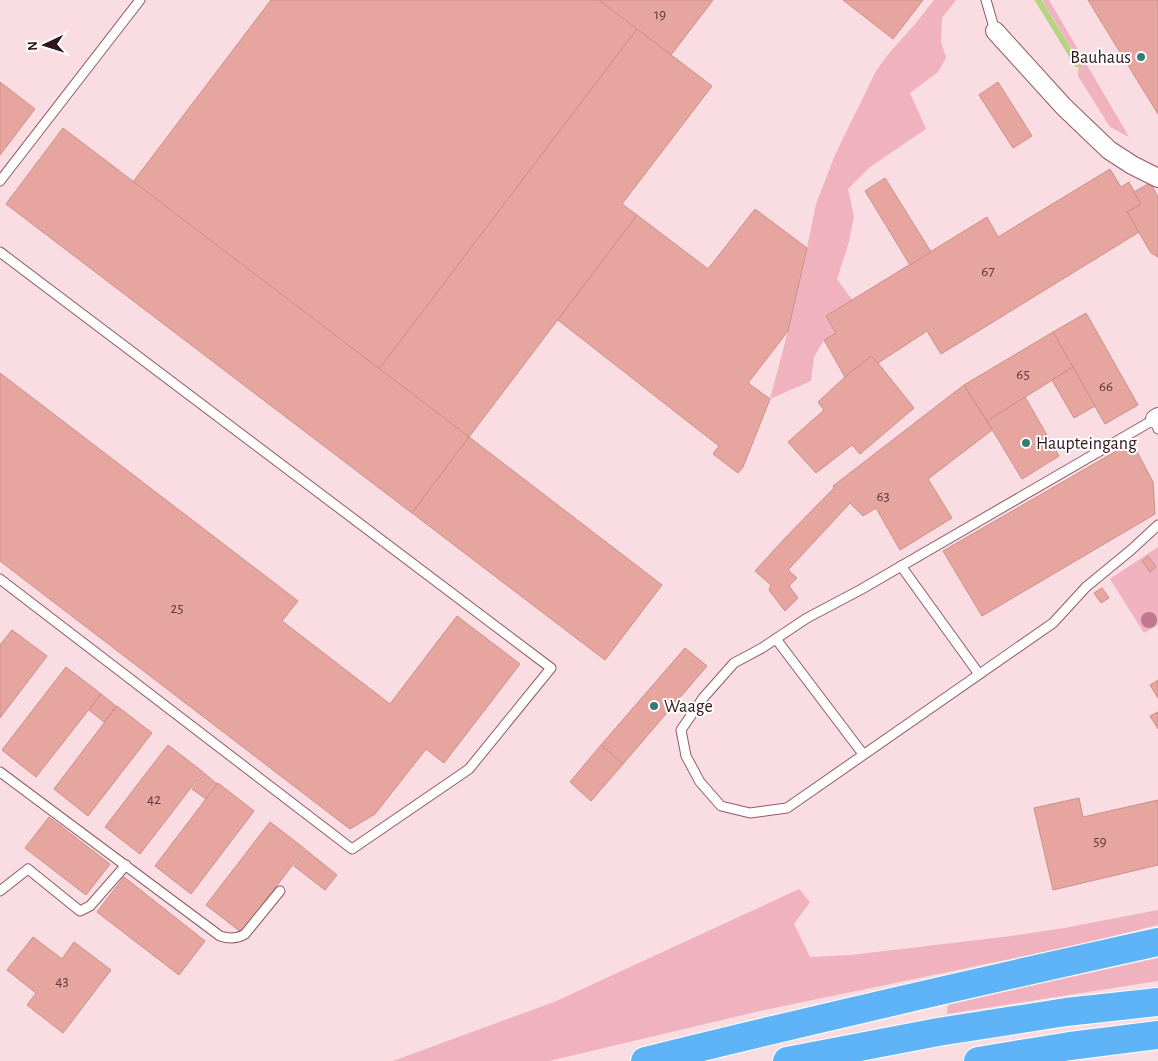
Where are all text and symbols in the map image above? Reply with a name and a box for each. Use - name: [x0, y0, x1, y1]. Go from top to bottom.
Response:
- house number: 19: [654, 7, 666, 22]
- north arrow: [20, 20, 70, 70]
- text: N: [26, 40, 40, 51]
- place label: Bauhaus: [1070, 49, 1131, 67]
- marker: Bauhaus: [1135, 51, 1147, 63]
- house number: 67: [981, 264, 995, 279]
- house number: 65: [1016, 367, 1030, 382]
- house number: 66: [1099, 379, 1113, 394]
- place label: Haupteingang: [1036, 435, 1137, 453]
- marker: Haupteingang: [1020, 437, 1032, 449]
- house number: 63: [876, 489, 890, 504]
- house number: 25: [170, 601, 184, 616]
- place label: Waage: [664, 698, 713, 716]
- marker: Waage: [648, 700, 660, 712]
- house number: 42: [147, 792, 161, 807]
- house number: 59: [1093, 834, 1107, 849]
- house number: 43: [55, 974, 69, 989]

